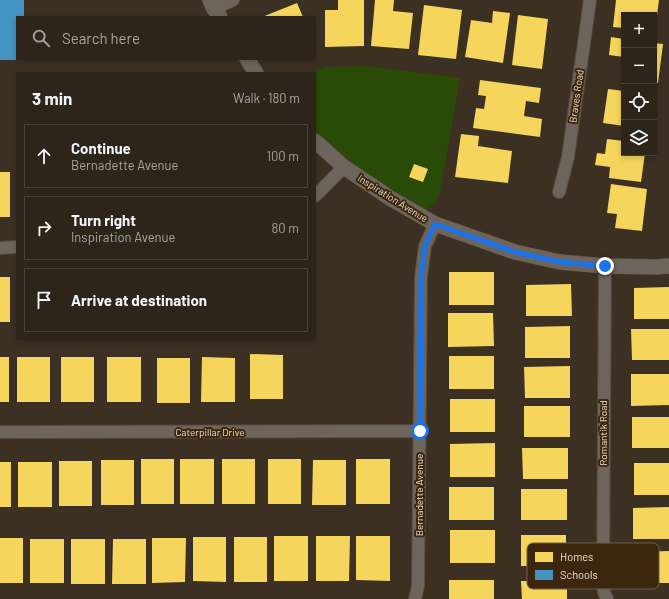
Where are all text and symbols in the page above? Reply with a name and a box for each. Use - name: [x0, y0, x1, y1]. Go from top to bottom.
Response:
- map controls: [621, 12, 657, 156]
- button: +: [621, 12, 657, 48]
- search box: [16, 16, 316, 60]
- icon: search: [30, 27, 52, 49]
- text: Search here: [62, 29, 140, 47]
- button: −: [621, 48, 657, 84]
- street label: Braves Road: [566, 69, 586, 123]
- button: locate: [621, 84, 657, 120]
- text: 3 min: [32, 88, 72, 108]
- text: Walk · 180 m: [233, 90, 300, 106]
- button: layers: [621, 120, 657, 156]
- text: Continue: [71, 139, 131, 157]
- icon: ahead: [33, 145, 55, 167]
- text: 100 m: [266, 148, 299, 164]
- text: Bernadette Avenue: [71, 157, 179, 173]
- street label: Inspiration Avenue: [356, 172, 430, 224]
- text: Turn right: [71, 211, 136, 229]
- icon: right: [33, 217, 55, 239]
- text: 80 m: [272, 220, 299, 236]
- text: Inspiration Avenue: [71, 229, 175, 245]
- route end: [596, 257, 614, 275]
- icon: arrive: [33, 289, 55, 311]
- text: Arrive at destination: [71, 291, 207, 309]
- street label: Romantik Road: [597, 400, 609, 466]
- route start: [411, 422, 429, 440]
- street label: Caterpillar Drive: [175, 426, 245, 438]
- street label: Bernadette Avenue: [413, 454, 425, 536]
- legend: [527, 543, 659, 589]
- text: Homes: [560, 550, 593, 563]
- text: Schools: [560, 568, 598, 581]

